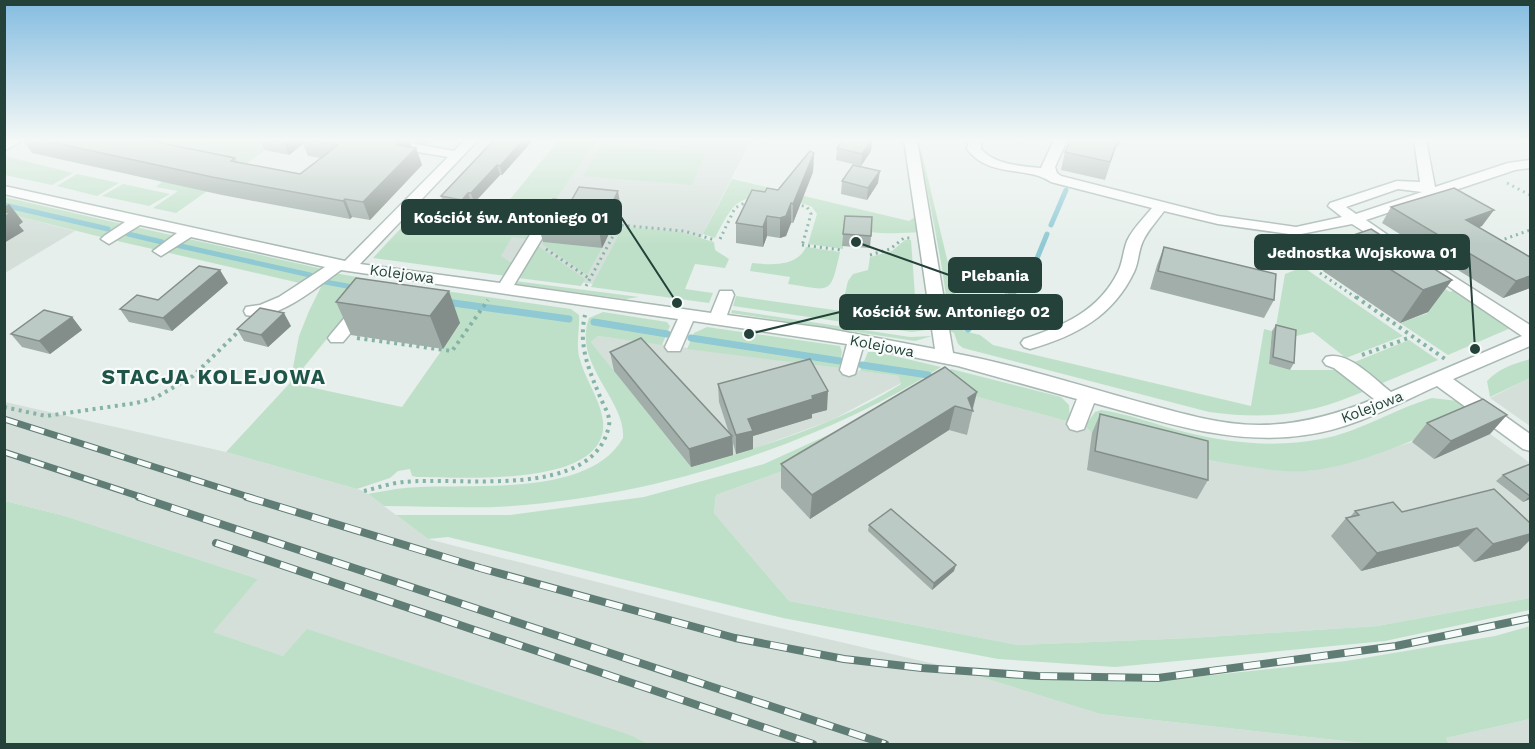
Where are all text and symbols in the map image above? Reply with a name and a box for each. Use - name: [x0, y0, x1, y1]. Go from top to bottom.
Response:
- callout: Kościół św. Antoniego 01: [402, 200, 621, 234]
- text: Kościół św. Antoniego 01: [413, 208, 609, 227]
- callout: Jednostka Wojskowa 01: [1255, 235, 1469, 269]
- text: Jednostka Wojskowa 01: [1267, 243, 1457, 262]
- callout: Plebania: [949, 258, 1041, 292]
- street label: Kolejowa: [369, 261, 436, 288]
- text: Plebania: [961, 266, 1030, 285]
- callout: Kościół św. Antoniego 02: [840, 295, 1062, 329]
- text: Kościół św. Antoniego 02: [852, 302, 1050, 321]
- street label: Kolejowa: [848, 331, 916, 361]
- district label: STACJA KOLEJOWA: [102, 364, 326, 389]
- street label: Kolejowa: [1338, 387, 1406, 427]

